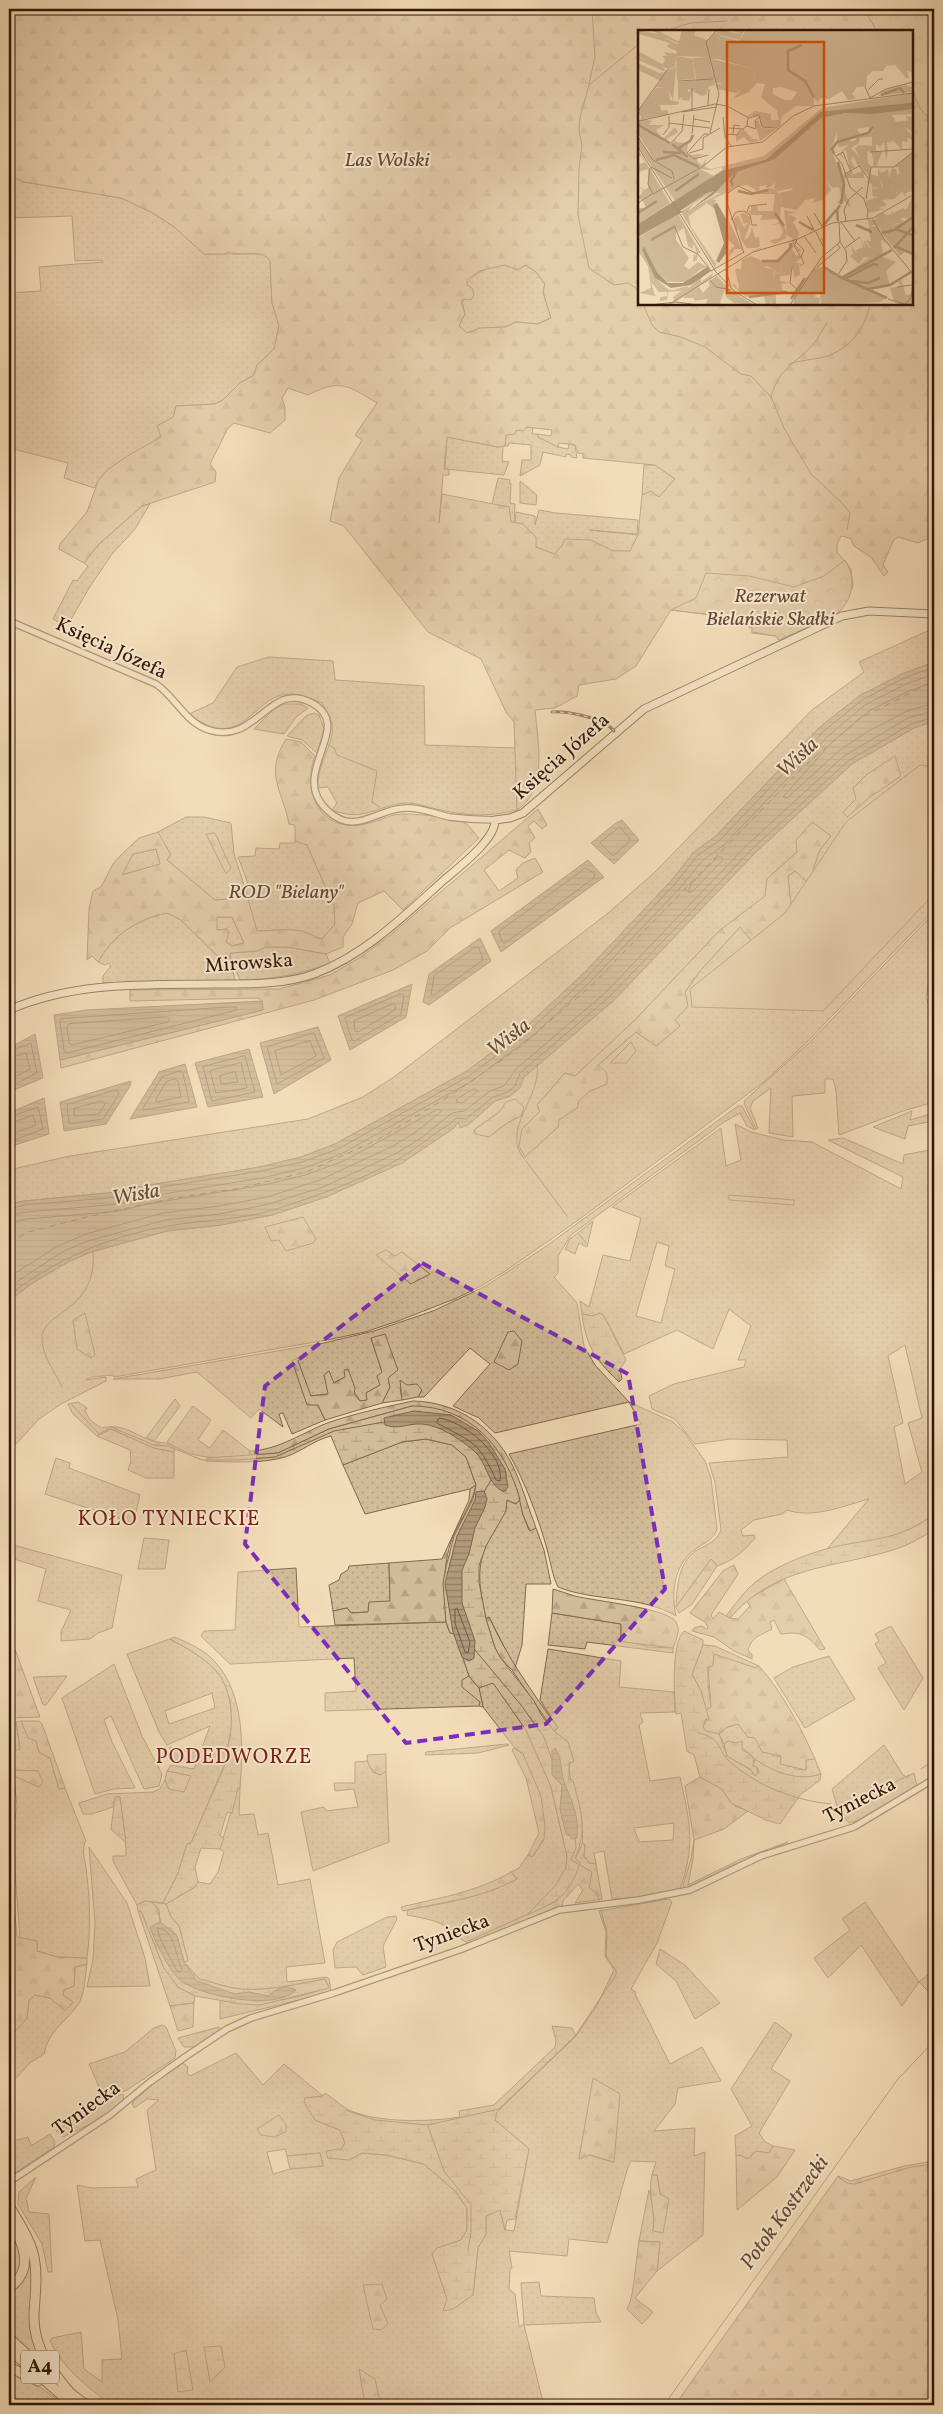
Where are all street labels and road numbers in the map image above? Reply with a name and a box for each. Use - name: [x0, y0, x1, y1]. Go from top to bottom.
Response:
- street label: Księcia Józefa: [51, 611, 171, 687]
- street label: Księcia Józefa: [508, 707, 617, 807]
- street label: Mirowska: [204, 947, 294, 981]
- street label: Tyniecka: [819, 1771, 901, 1831]
- street label: Tyniecka: [410, 1907, 494, 1961]
- street label: Tyniecka: [47, 2075, 127, 2143]
- road number: A4: [21, 2350, 59, 2384]

